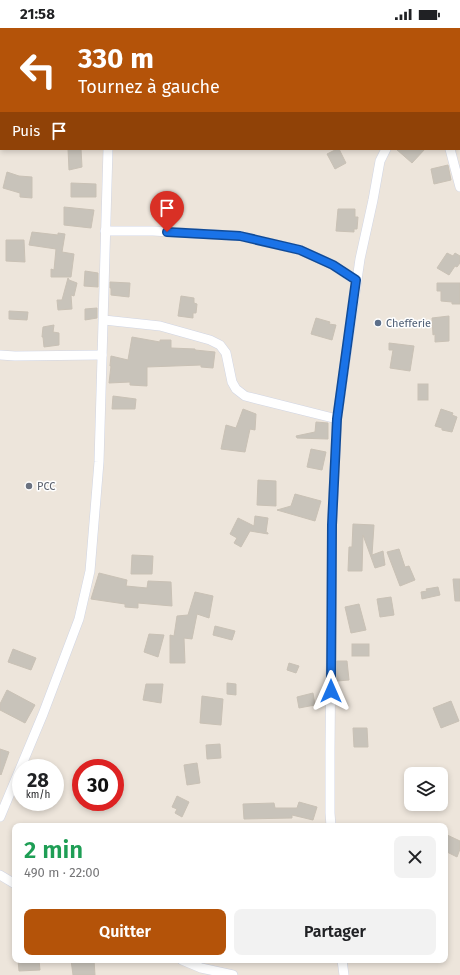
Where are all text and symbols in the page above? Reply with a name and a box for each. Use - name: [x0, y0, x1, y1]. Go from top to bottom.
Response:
- text: 21:58: [20, 5, 55, 23]
- text: 330 m: [78, 42, 154, 75]
- icon: left: [12, 44, 64, 96]
- text: Tournez à gauche: [78, 76, 220, 98]
- icon: arrive: [48, 120, 70, 142]
- text: Puis: [12, 122, 40, 140]
- pin: [150, 191, 184, 232]
- icon: arrive: [156, 197, 178, 219]
- place label: Chefferie: [386, 317, 431, 330]
- marker: Chefferie: [373, 318, 383, 328]
- place label: PCC: [37, 480, 56, 493]
- marker: PCC: [24, 481, 34, 491]
- position arrow: [310, 670, 352, 712]
- speed limit sign: 30: [72, 759, 124, 811]
- map controls: [404, 767, 448, 811]
- button: layers: [404, 767, 448, 811]
- text: 28: [27, 768, 49, 792]
- text: km/h: [26, 789, 50, 801]
- text: 2 min: [24, 836, 83, 864]
- button: close: [394, 836, 436, 878]
- text: 490 m · 22:00: [24, 865, 100, 880]
- button: Quitter: [24, 909, 226, 955]
- button: Partager: [234, 909, 436, 955]

